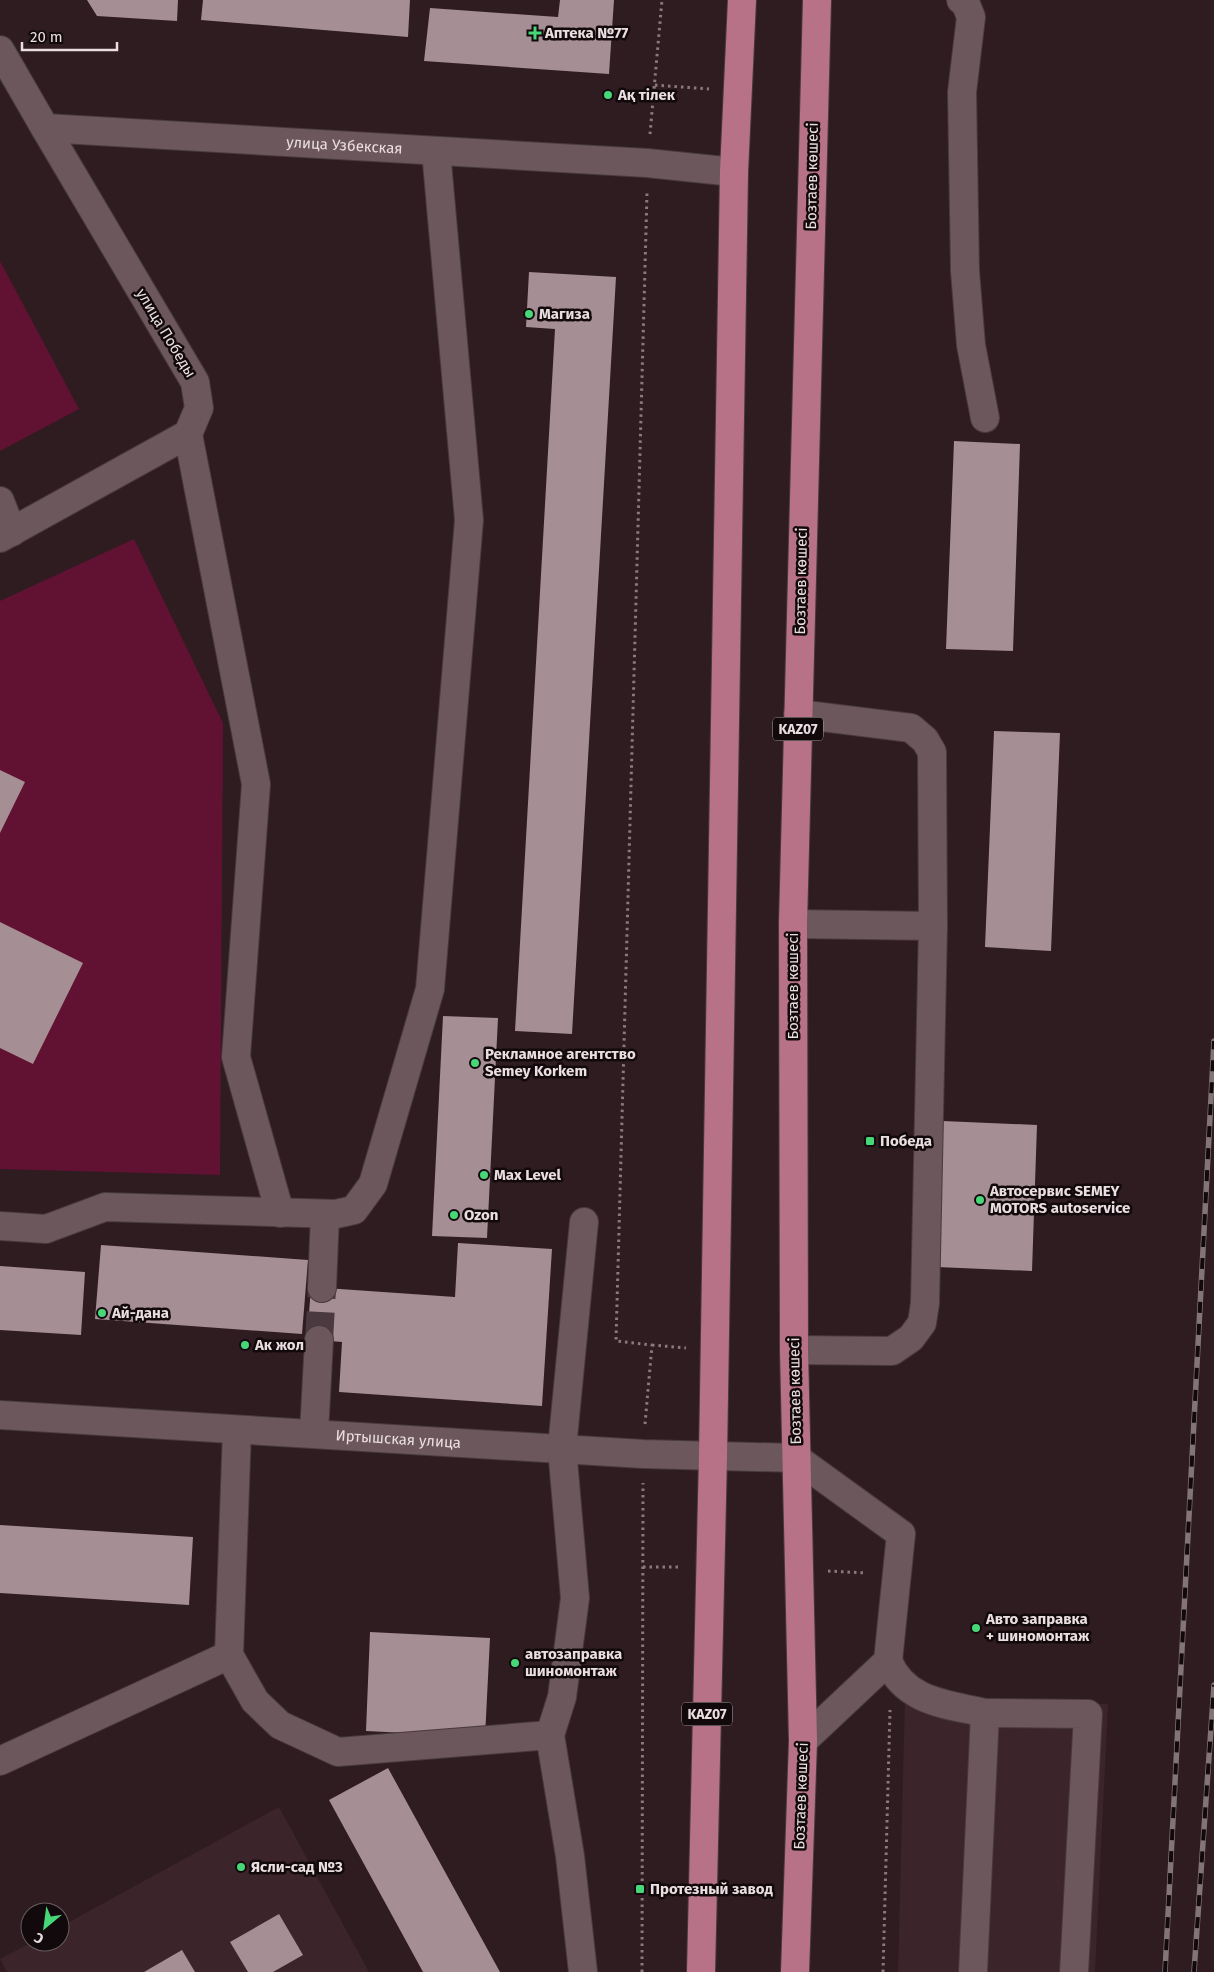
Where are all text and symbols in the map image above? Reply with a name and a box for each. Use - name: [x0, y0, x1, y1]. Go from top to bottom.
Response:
- scale bar: [22, 20, 118, 52]
- place label: Аптека №77: [544, 24, 628, 42]
- marker: Аптека №77: [529, 27, 541, 39]
- text: 20 m: [30, 28, 63, 46]
- place label: Ақ тілек: [617, 86, 676, 104]
- marker: Ақ тілек: [602, 89, 614, 101]
- street label: Бозтаев көшесі: [802, 122, 822, 230]
- street label: улица Узбекская: [286, 133, 403, 158]
- street label: улица Победы: [132, 285, 200, 381]
- place label: Магиза: [539, 305, 590, 323]
- marker: Магиза: [523, 308, 535, 320]
- street label: Бозтаев көшесі: [791, 527, 811, 635]
- road number: KAZ07: [773, 718, 823, 741]
- street label: Бозтаев көшесі: [784, 932, 802, 1040]
- place label: Рекламное агентство Semey Korkem: [485, 1045, 636, 1080]
- marker: Рекламное агентство Semey Korkem: [469, 1057, 481, 1069]
- place label: Победа: [880, 1132, 932, 1150]
- marker: Победа: [864, 1135, 876, 1147]
- place label: Max Level: [494, 1166, 562, 1184]
- marker: Max Level: [478, 1169, 490, 1181]
- place label: Автосервис SEMEY MOTORS autoservice: [989, 1182, 1130, 1217]
- marker: Автосервис SEMEY MOTORS autoservice: [974, 1194, 986, 1206]
- place label: Ozon: [464, 1206, 498, 1224]
- marker: Ozon: [448, 1209, 460, 1221]
- place label: Ай-дана: [111, 1304, 169, 1322]
- marker: Ай-дана: [96, 1307, 108, 1319]
- place label: Ак жол: [254, 1336, 304, 1354]
- street label: Бозтаев көшесі: [785, 1337, 805, 1445]
- marker: Ак жол: [239, 1339, 251, 1351]
- street label: Иртышская улица: [335, 1426, 461, 1452]
- place label: Авто заправка + шиномонтаж: [985, 1610, 1090, 1645]
- marker: Авто заправка + шиномонтаж: [970, 1622, 982, 1634]
- place label: автозаправка шиномонтаж: [525, 1645, 622, 1680]
- marker: автозаправка шиномонтаж: [509, 1657, 521, 1669]
- road number: KAZ07: [682, 1702, 732, 1726]
- street label: Бозтаев көшесі: [790, 1742, 812, 1850]
- place label: Ясли-сад №3: [251, 1858, 343, 1876]
- marker: Ясли-сад №3: [235, 1861, 247, 1873]
- place label: Протезный завод: [650, 1880, 773, 1898]
- marker: Протезный завод: [634, 1883, 646, 1895]
- north arrow: [20, 1902, 70, 1952]
- text: С: [31, 1929, 47, 1947]

